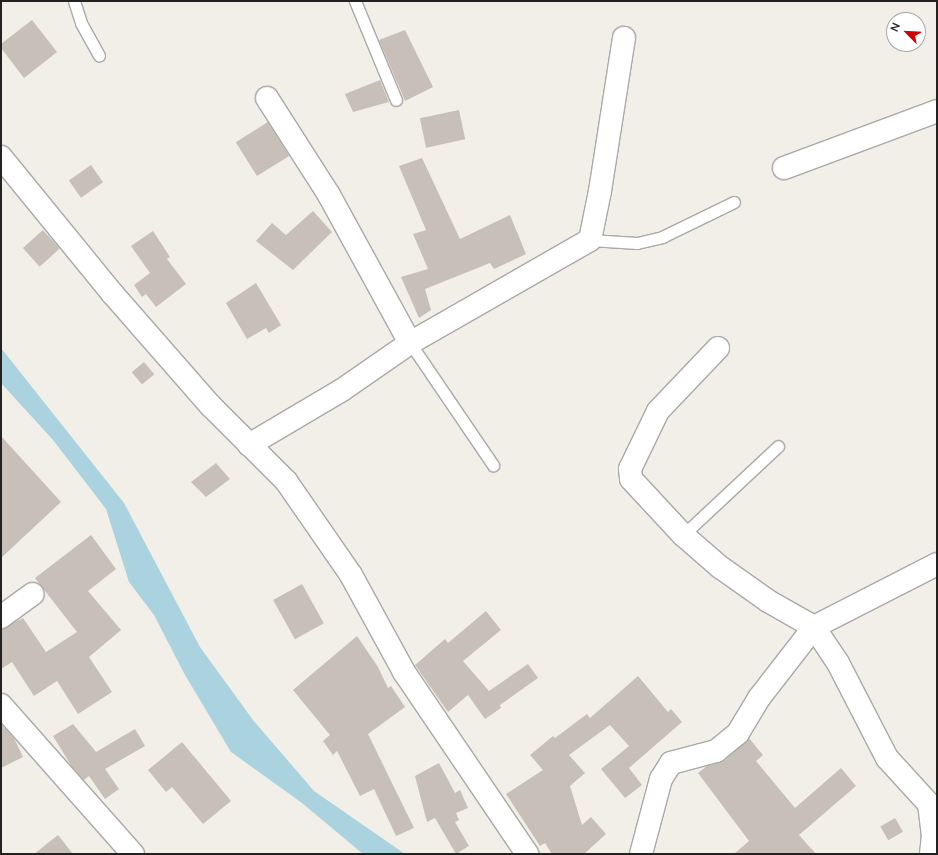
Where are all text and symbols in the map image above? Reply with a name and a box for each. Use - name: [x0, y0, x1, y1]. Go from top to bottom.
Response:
- north arrow: [886, 12, 926, 52]
- text: N: [887, 21, 904, 34]

